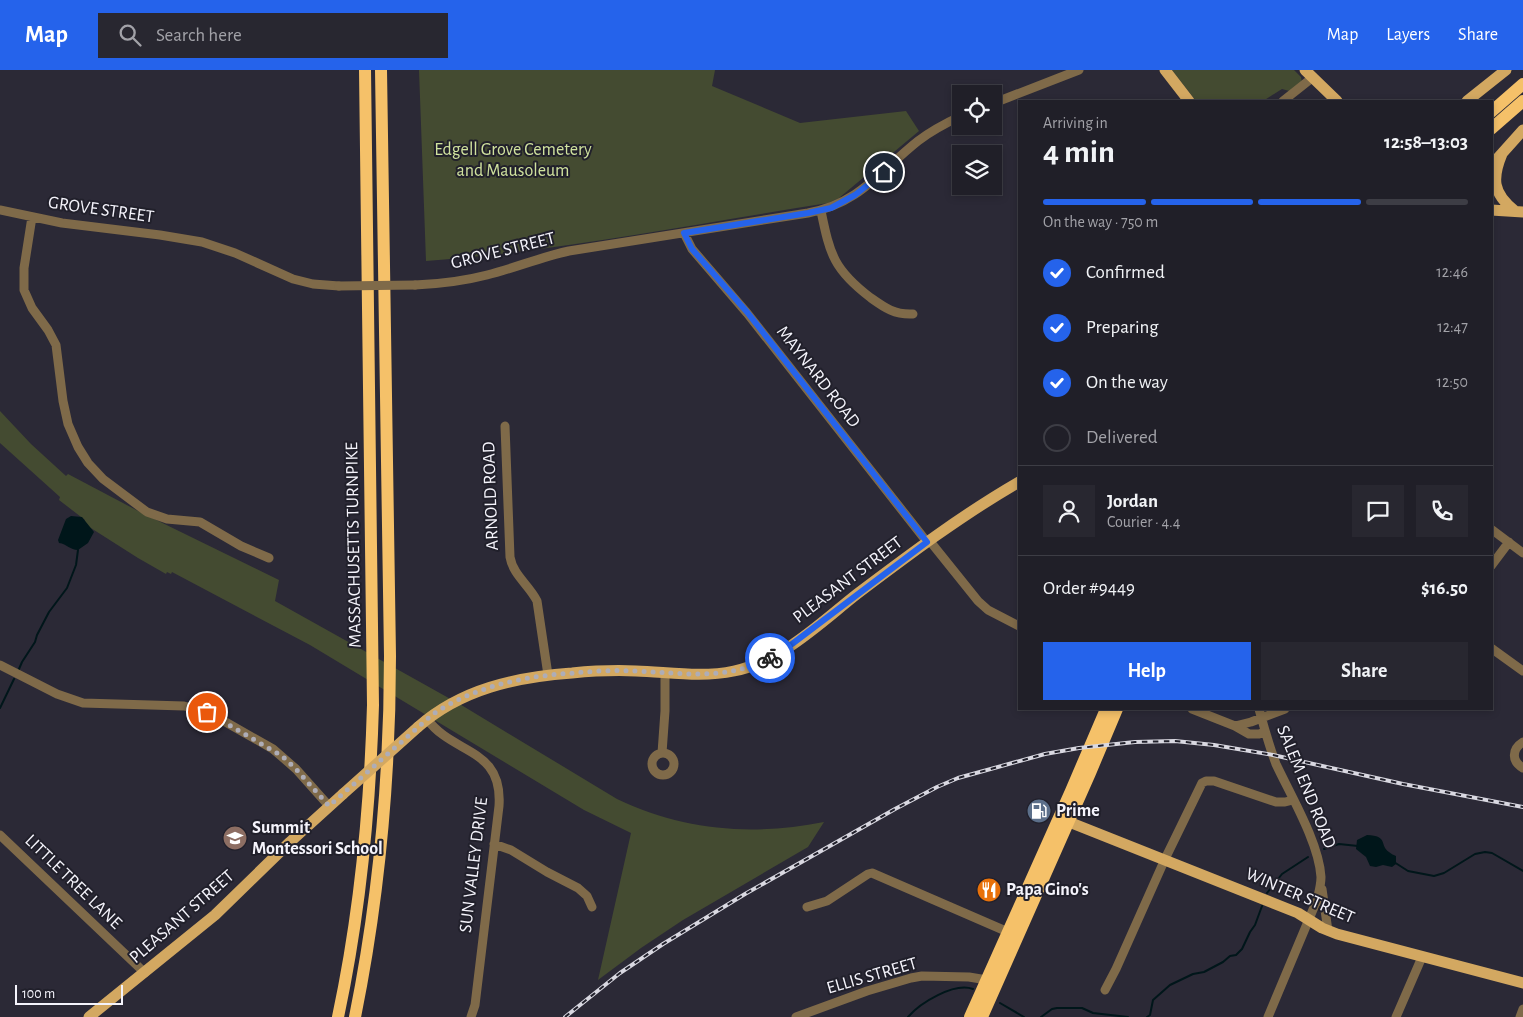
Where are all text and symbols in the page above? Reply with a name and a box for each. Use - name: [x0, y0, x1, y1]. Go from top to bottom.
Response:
- search box: [98, 13, 448, 58]
- icon: search: [116, 21, 144, 49]
- text: Map: [25, 23, 68, 47]
- text: Search here: [156, 26, 242, 45]
- text: Map: [1327, 26, 1358, 44]
- text: Layers: [1386, 26, 1430, 44]
- text: Share: [1458, 26, 1498, 44]
- map controls: [952, 85, 1002, 195]
- button: locate: [952, 85, 1002, 135]
- text: Arriving in: [1043, 115, 1108, 131]
- text: 12:58–13:03: [1384, 133, 1468, 152]
- text: 4 min: [1043, 136, 1115, 168]
- park label: Edgell Grove Cemetery and Mausoleum: [434, 141, 592, 180]
- button: layers: [952, 145, 1002, 195]
- pin: [863, 151, 905, 193]
- icon: home: [870, 158, 898, 186]
- street label: GROVE STREET: [47, 194, 155, 226]
- text: On the way · 750 m: [1043, 214, 1158, 230]
- street label: GROVE STREET: [449, 229, 557, 273]
- icon: check: [1043, 259, 1071, 287]
- text: Confirmed: [1086, 263, 1165, 282]
- text: 12:46: [1436, 264, 1468, 280]
- icon: check: [1043, 314, 1071, 342]
- text: Preparing: [1086, 318, 1159, 337]
- text: 12:47: [1437, 319, 1468, 335]
- street label: MAYNARD ROAD: [773, 323, 863, 431]
- icon: check: [1043, 369, 1071, 397]
- text: On the way: [1086, 373, 1168, 392]
- text: 12:50: [1436, 374, 1468, 390]
- text: Delivered: [1086, 428, 1158, 447]
- street label: ARNOLD ROAD: [480, 441, 502, 551]
- street label: MASSACHUSETTS TURNPIKE: [343, 442, 365, 648]
- button: person: [1043, 485, 1095, 537]
- button: chat: [1352, 485, 1404, 537]
- button: phone: [1416, 485, 1468, 537]
- text: Jordan: [1107, 492, 1158, 511]
- text: Courier · 4.4: [1107, 514, 1180, 530]
- street label: PLEASANT STREET: [790, 533, 906, 627]
- text: Order #9449: [1043, 579, 1135, 598]
- text: $16.50: [1421, 579, 1468, 598]
- courier: [745, 633, 795, 683]
- button: Help: [1043, 642, 1251, 700]
- button: Share: [1261, 642, 1468, 700]
- icon: bike: [756, 644, 784, 672]
- pin: [186, 691, 228, 733]
- icon: bag: [193, 698, 221, 726]
- street label: SALEM END ROAD: [1273, 723, 1339, 851]
- street label: SUN VALLEY DRIVE: [457, 796, 491, 934]
- fuel station icon: Prime: [1026, 798, 1052, 824]
- place label: Prime: [1056, 802, 1100, 820]
- place label: Summit Montessori School: [252, 819, 383, 858]
- school or university icon: Summit Montessori School: [222, 825, 248, 851]
- street label: LITTLE TREE LANE: [21, 831, 125, 933]
- street label: WINTER STREET: [1243, 865, 1357, 927]
- street label: PLEASANT STREET: [126, 867, 238, 967]
- restaurant icon: Papa Gino's: [976, 877, 1002, 903]
- place label: Papa Gino's: [1006, 881, 1089, 899]
- street label: ELLIS STREET: [825, 954, 919, 997]
- scale bar: [15, 982, 122, 1005]
- text: 100 m: [22, 987, 55, 1001]

